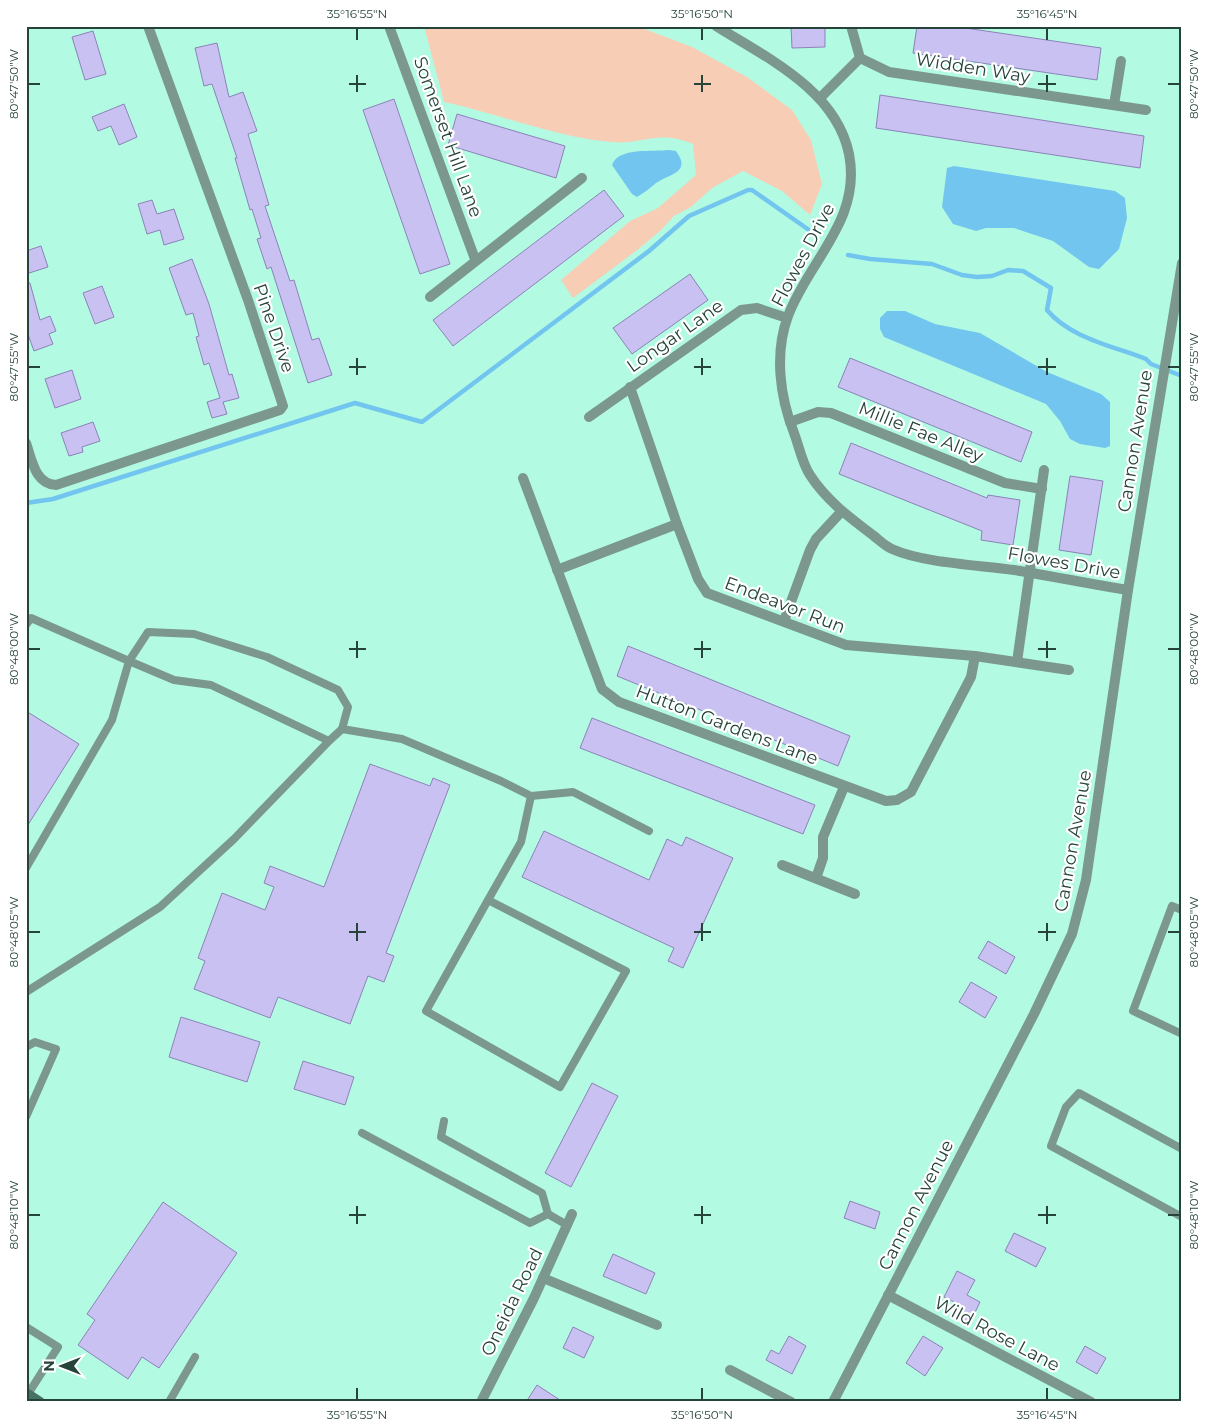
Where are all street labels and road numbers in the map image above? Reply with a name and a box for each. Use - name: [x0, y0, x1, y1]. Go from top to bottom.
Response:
- street label: Widden Way: [914, 48, 1032, 88]
- street label: Somerset Hill Lane: [409, 54, 487, 220]
- street label: Flowes Drive: [766, 199, 840, 311]
- street label: Pine Drive: [249, 281, 300, 376]
- street label: Longar Lane: [622, 294, 728, 377]
- street label: Cannon Avenue: [1113, 368, 1157, 514]
- street label: Millie Fae Alley: [855, 397, 987, 467]
- street label: Flowes Drive: [1006, 542, 1122, 584]
- street label: Endeavor Run: [722, 572, 848, 638]
- street label: Hutton Gardens Lane: [633, 680, 821, 770]
- street label: Cannon Avenue: [1050, 768, 1096, 914]
- street label: Cannon Avenue: [874, 1136, 958, 1274]
- street label: Oneida Road: [476, 1244, 548, 1360]
- street label: Wild Rose Lane: [930, 1292, 1064, 1376]

